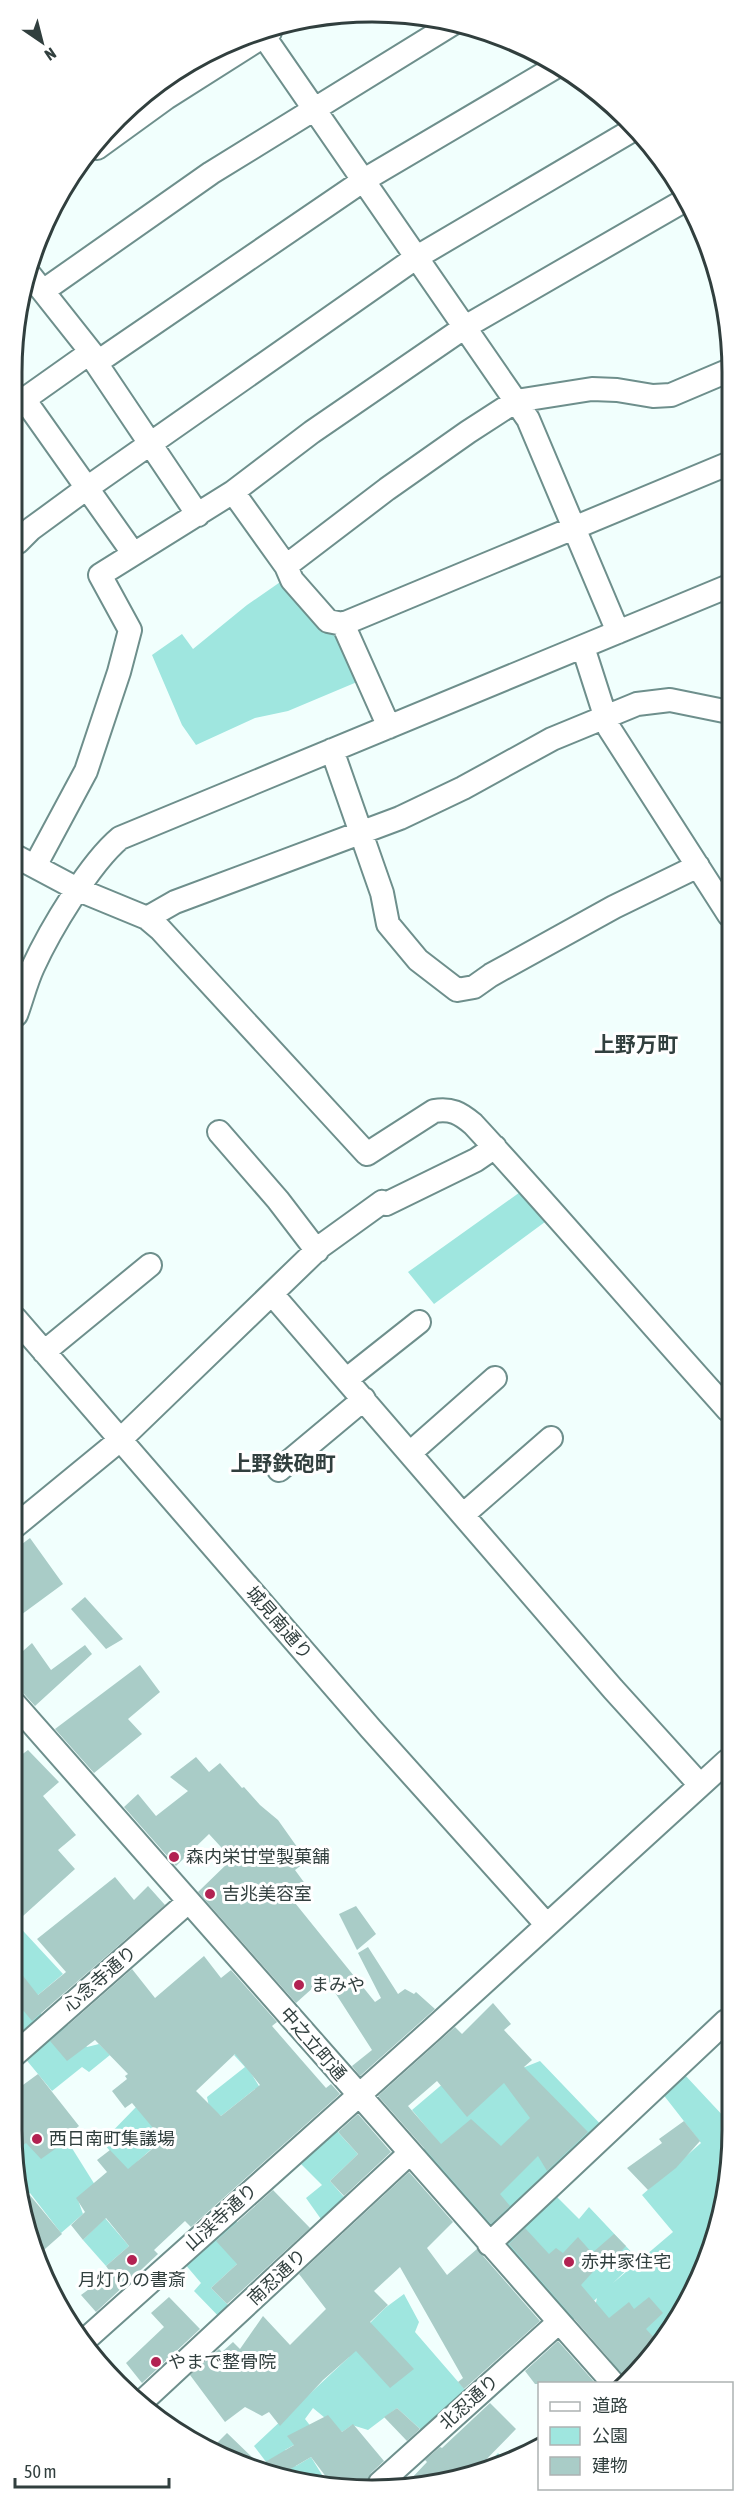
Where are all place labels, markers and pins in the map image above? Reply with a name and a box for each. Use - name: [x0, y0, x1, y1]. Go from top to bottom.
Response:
- place label: 森内栄甘堂製菓舗: [186, 1846, 330, 1867]
- marker: 森内栄甘堂製菓舗: [167, 1850, 181, 1864]
- place label: 吉兆美容室: [222, 1883, 312, 1904]
- marker: 吉兆美容室: [203, 1887, 217, 1901]
- place label: まみや: [311, 1974, 365, 1995]
- marker: まみや: [292, 1978, 306, 1992]
- place label: 西日南町集議場: [49, 2128, 175, 2149]
- marker: 西日南町集議場: [30, 2132, 44, 2146]
- place label: 赤井家住宅: [581, 2251, 671, 2272]
- marker: 月灯りの書斎: [125, 2253, 139, 2267]
- marker: 赤井家住宅: [562, 2255, 576, 2269]
- place label: 月灯りの書斎: [78, 2269, 186, 2290]
- place label: やまで整骨院: [168, 2351, 276, 2372]
- marker: やまで整骨院: [149, 2355, 163, 2369]

